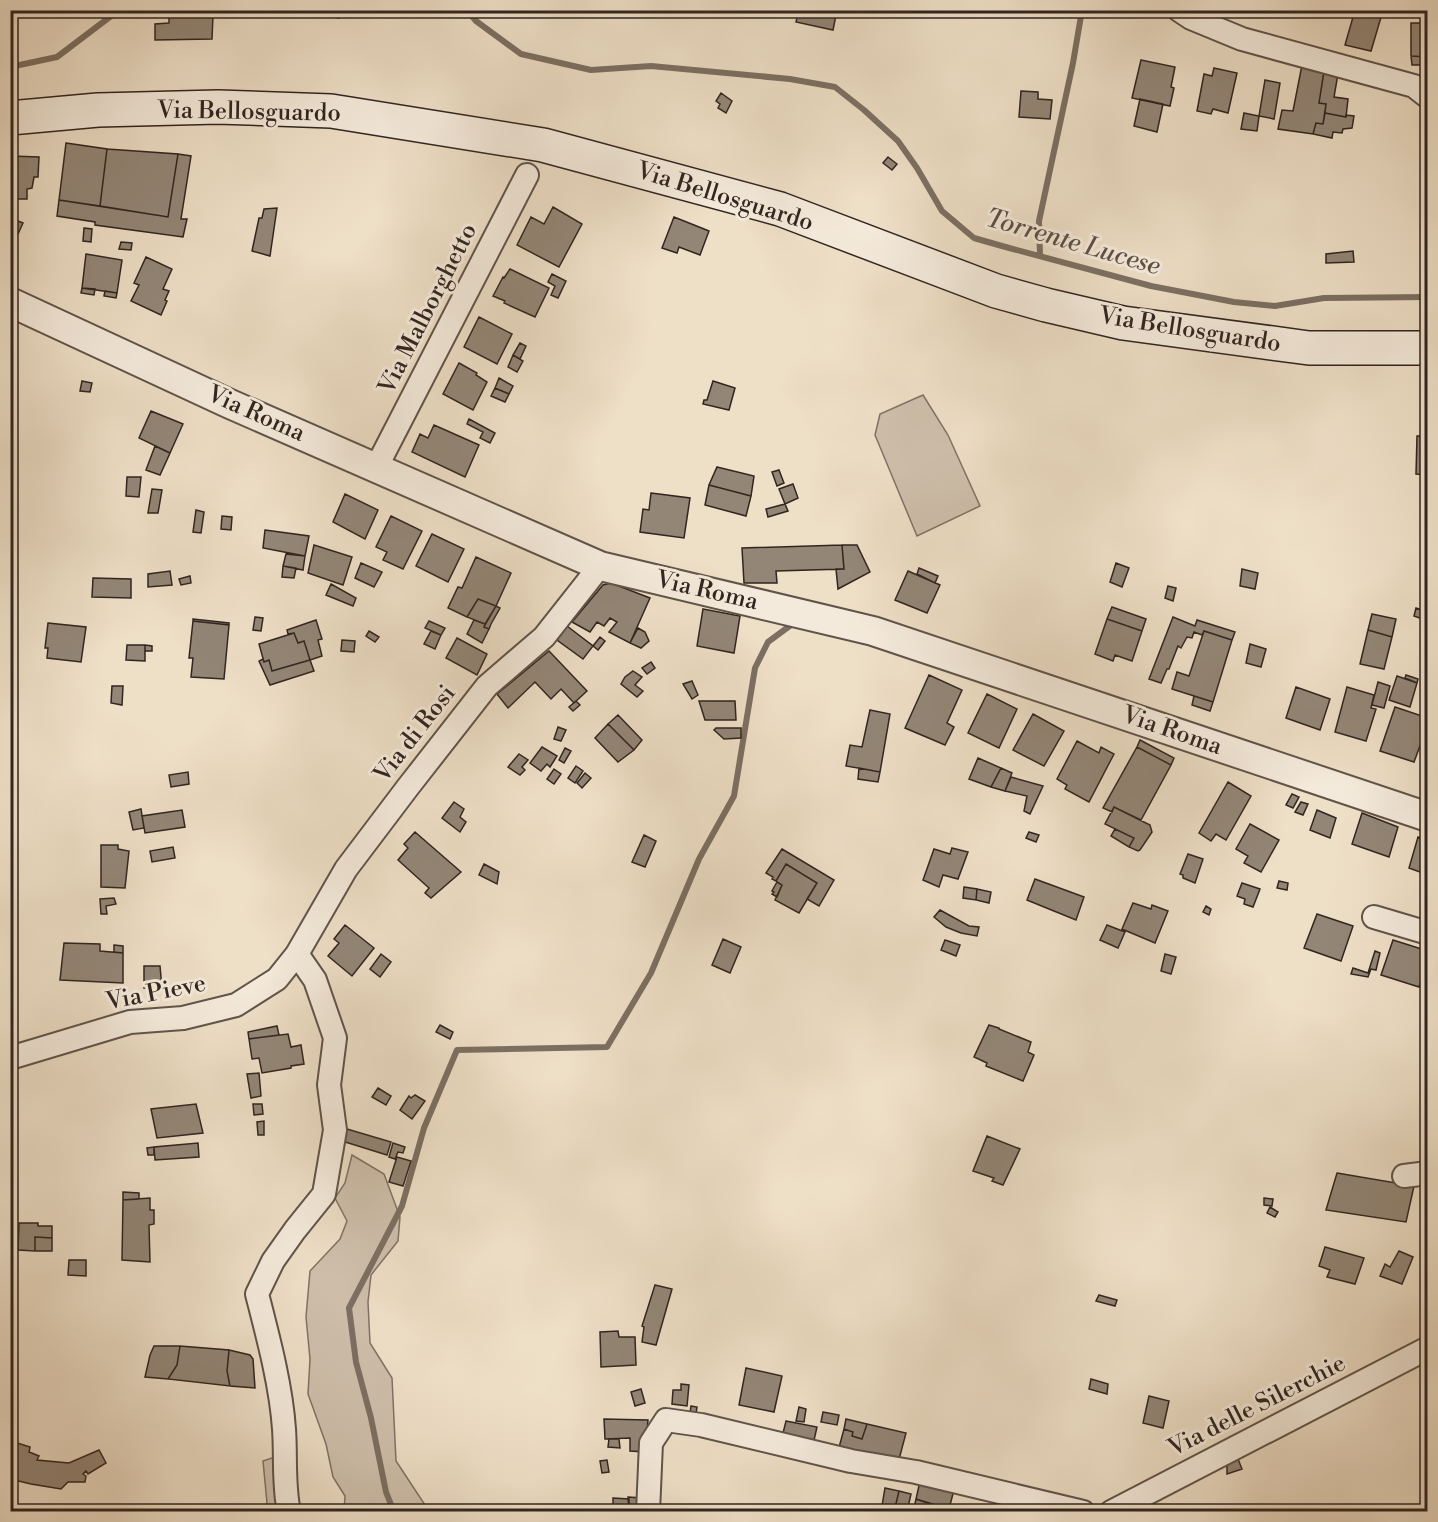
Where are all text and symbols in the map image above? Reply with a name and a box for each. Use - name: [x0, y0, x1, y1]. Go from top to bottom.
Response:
- street label: Via Bellosguardo: [156, 95, 341, 129]
- street label: Via Bellosguardo: [632, 156, 817, 238]
- water label: Torrente Lucese: [982, 202, 1164, 282]
- street label: Via Malborghetto: [372, 219, 484, 400]
- street label: Via Bellosguardo: [1096, 301, 1283, 359]
- street label: Via Roma: [202, 379, 310, 449]
- street label: Via Roma: [652, 564, 762, 617]
- street label: Via di Rosi: [367, 679, 462, 790]
- street label: Via Roma: [1117, 700, 1227, 762]
- street label: Via Pieve: [103, 969, 208, 1018]
- street label: Via delle Silerchie: [1162, 1348, 1351, 1464]

